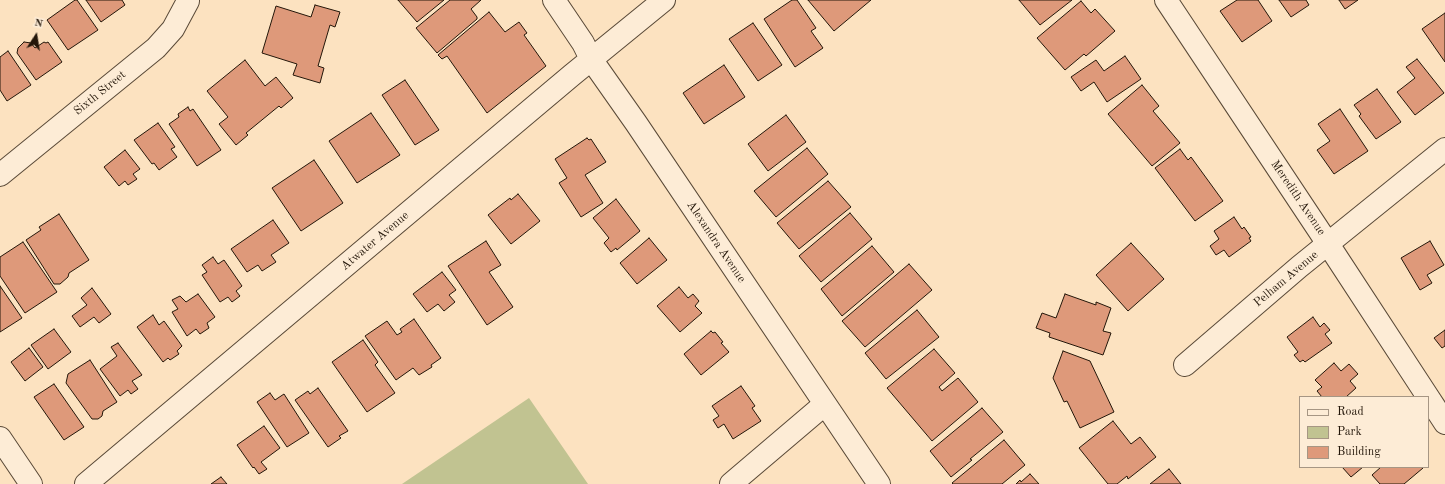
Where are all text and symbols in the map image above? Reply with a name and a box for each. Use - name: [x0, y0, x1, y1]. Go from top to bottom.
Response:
- north arrow: [16, 16, 56, 56]
- text: N: [33, 18, 44, 30]
- street label: Sixth Street: [71, 68, 129, 118]
- street label: Meredith Avenue: [1268, 158, 1328, 238]
- street label: Alexandra Avenue: [683, 199, 749, 285]
- street label: Atwater Avenue: [338, 208, 412, 274]
- street label: Pelham Avenue: [1251, 248, 1321, 310]
- legend: [1299, 396, 1429, 468]
- text: Road: [1337, 406, 1364, 418]
- text: Park: [1337, 426, 1362, 438]
- text: Building: [1337, 446, 1381, 458]

